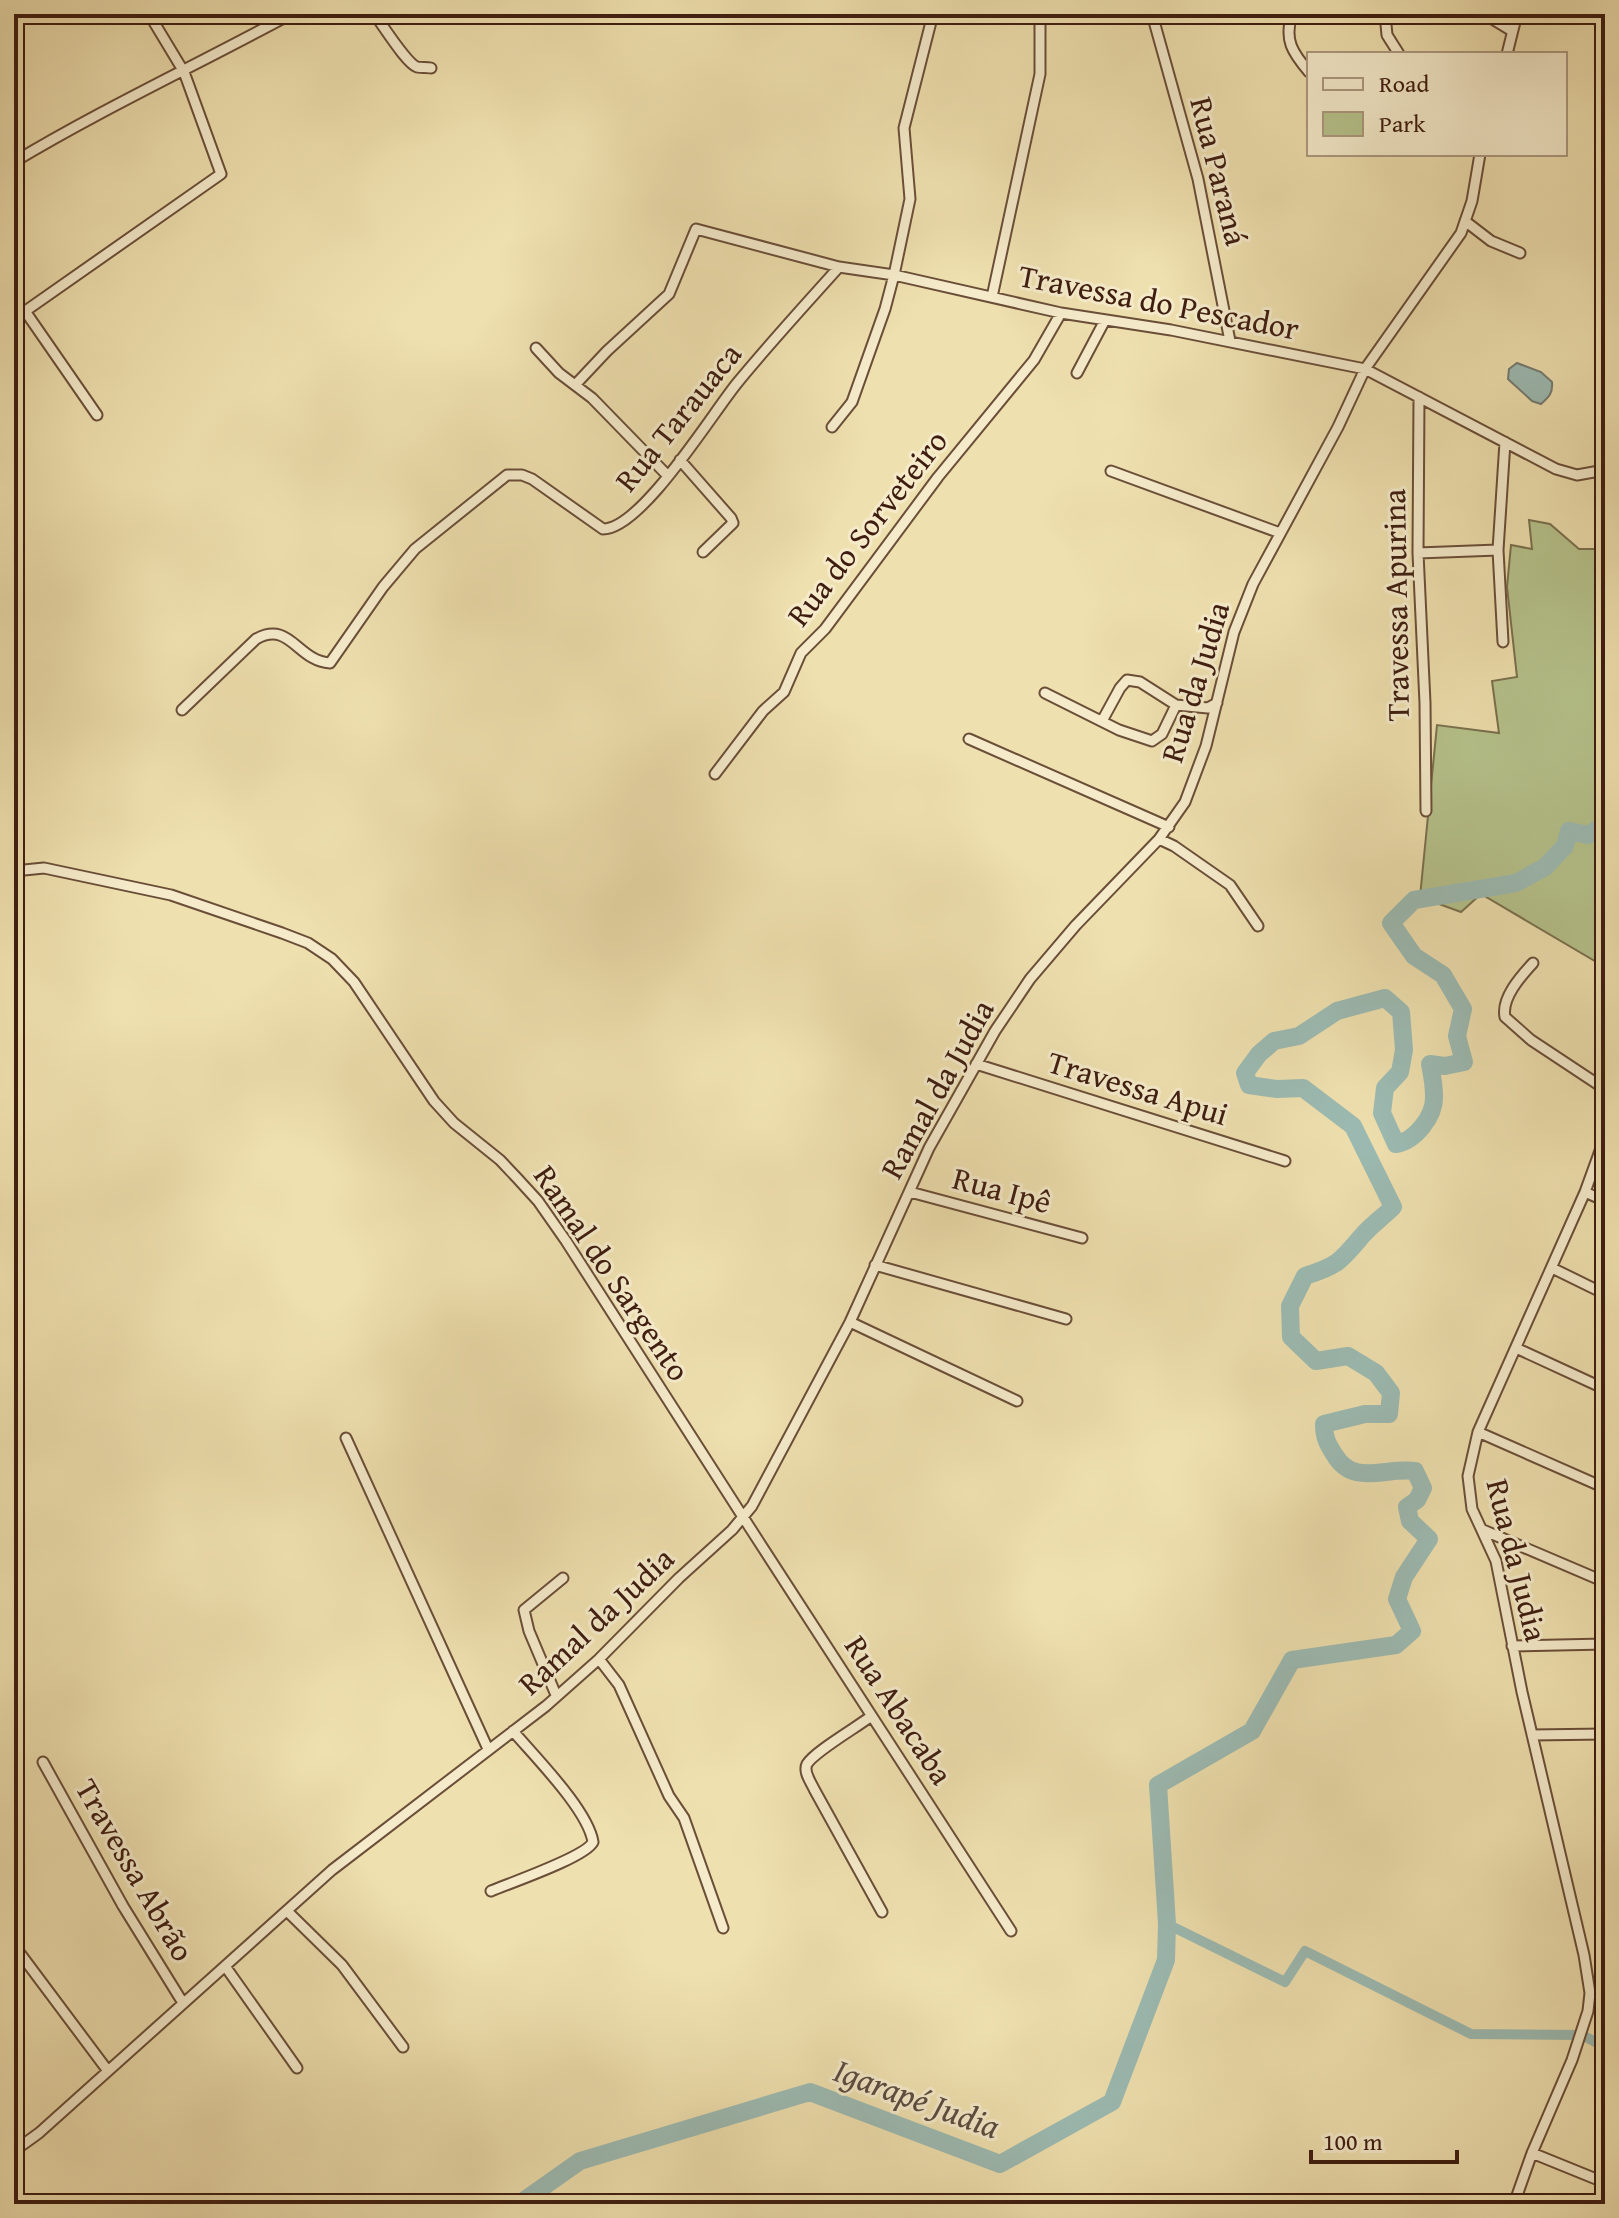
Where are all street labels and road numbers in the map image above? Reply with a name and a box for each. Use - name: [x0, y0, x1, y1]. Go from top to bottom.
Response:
- street label: Rua Paraná: [1178, 92, 1261, 250]
- street label: Travessa do Pescador: [1015, 251, 1303, 352]
- street label: Rua Tarauaca: [603, 332, 752, 501]
- street label: Rua do Sorveteiro: [775, 419, 958, 636]
- street label: Travessa Apurina: [1370, 488, 1421, 722]
- street label: Rua da Judia: [1148, 596, 1241, 768]
- street label: Ramal da Judia: [868, 990, 1005, 1187]
- street label: Travessa Apui: [1042, 1038, 1234, 1137]
- street label: Rua Ipê: [948, 1154, 1057, 1225]
- street label: Ramal do Sargento: [523, 1155, 702, 1390]
- street label: Rua da Judia: [1475, 1474, 1560, 1646]
- street label: Ramal da Judia: [507, 1536, 684, 1706]
- street label: Rua Abacaba: [833, 1626, 965, 1794]
- street label: Travessa Abrão: [64, 1770, 207, 1970]

